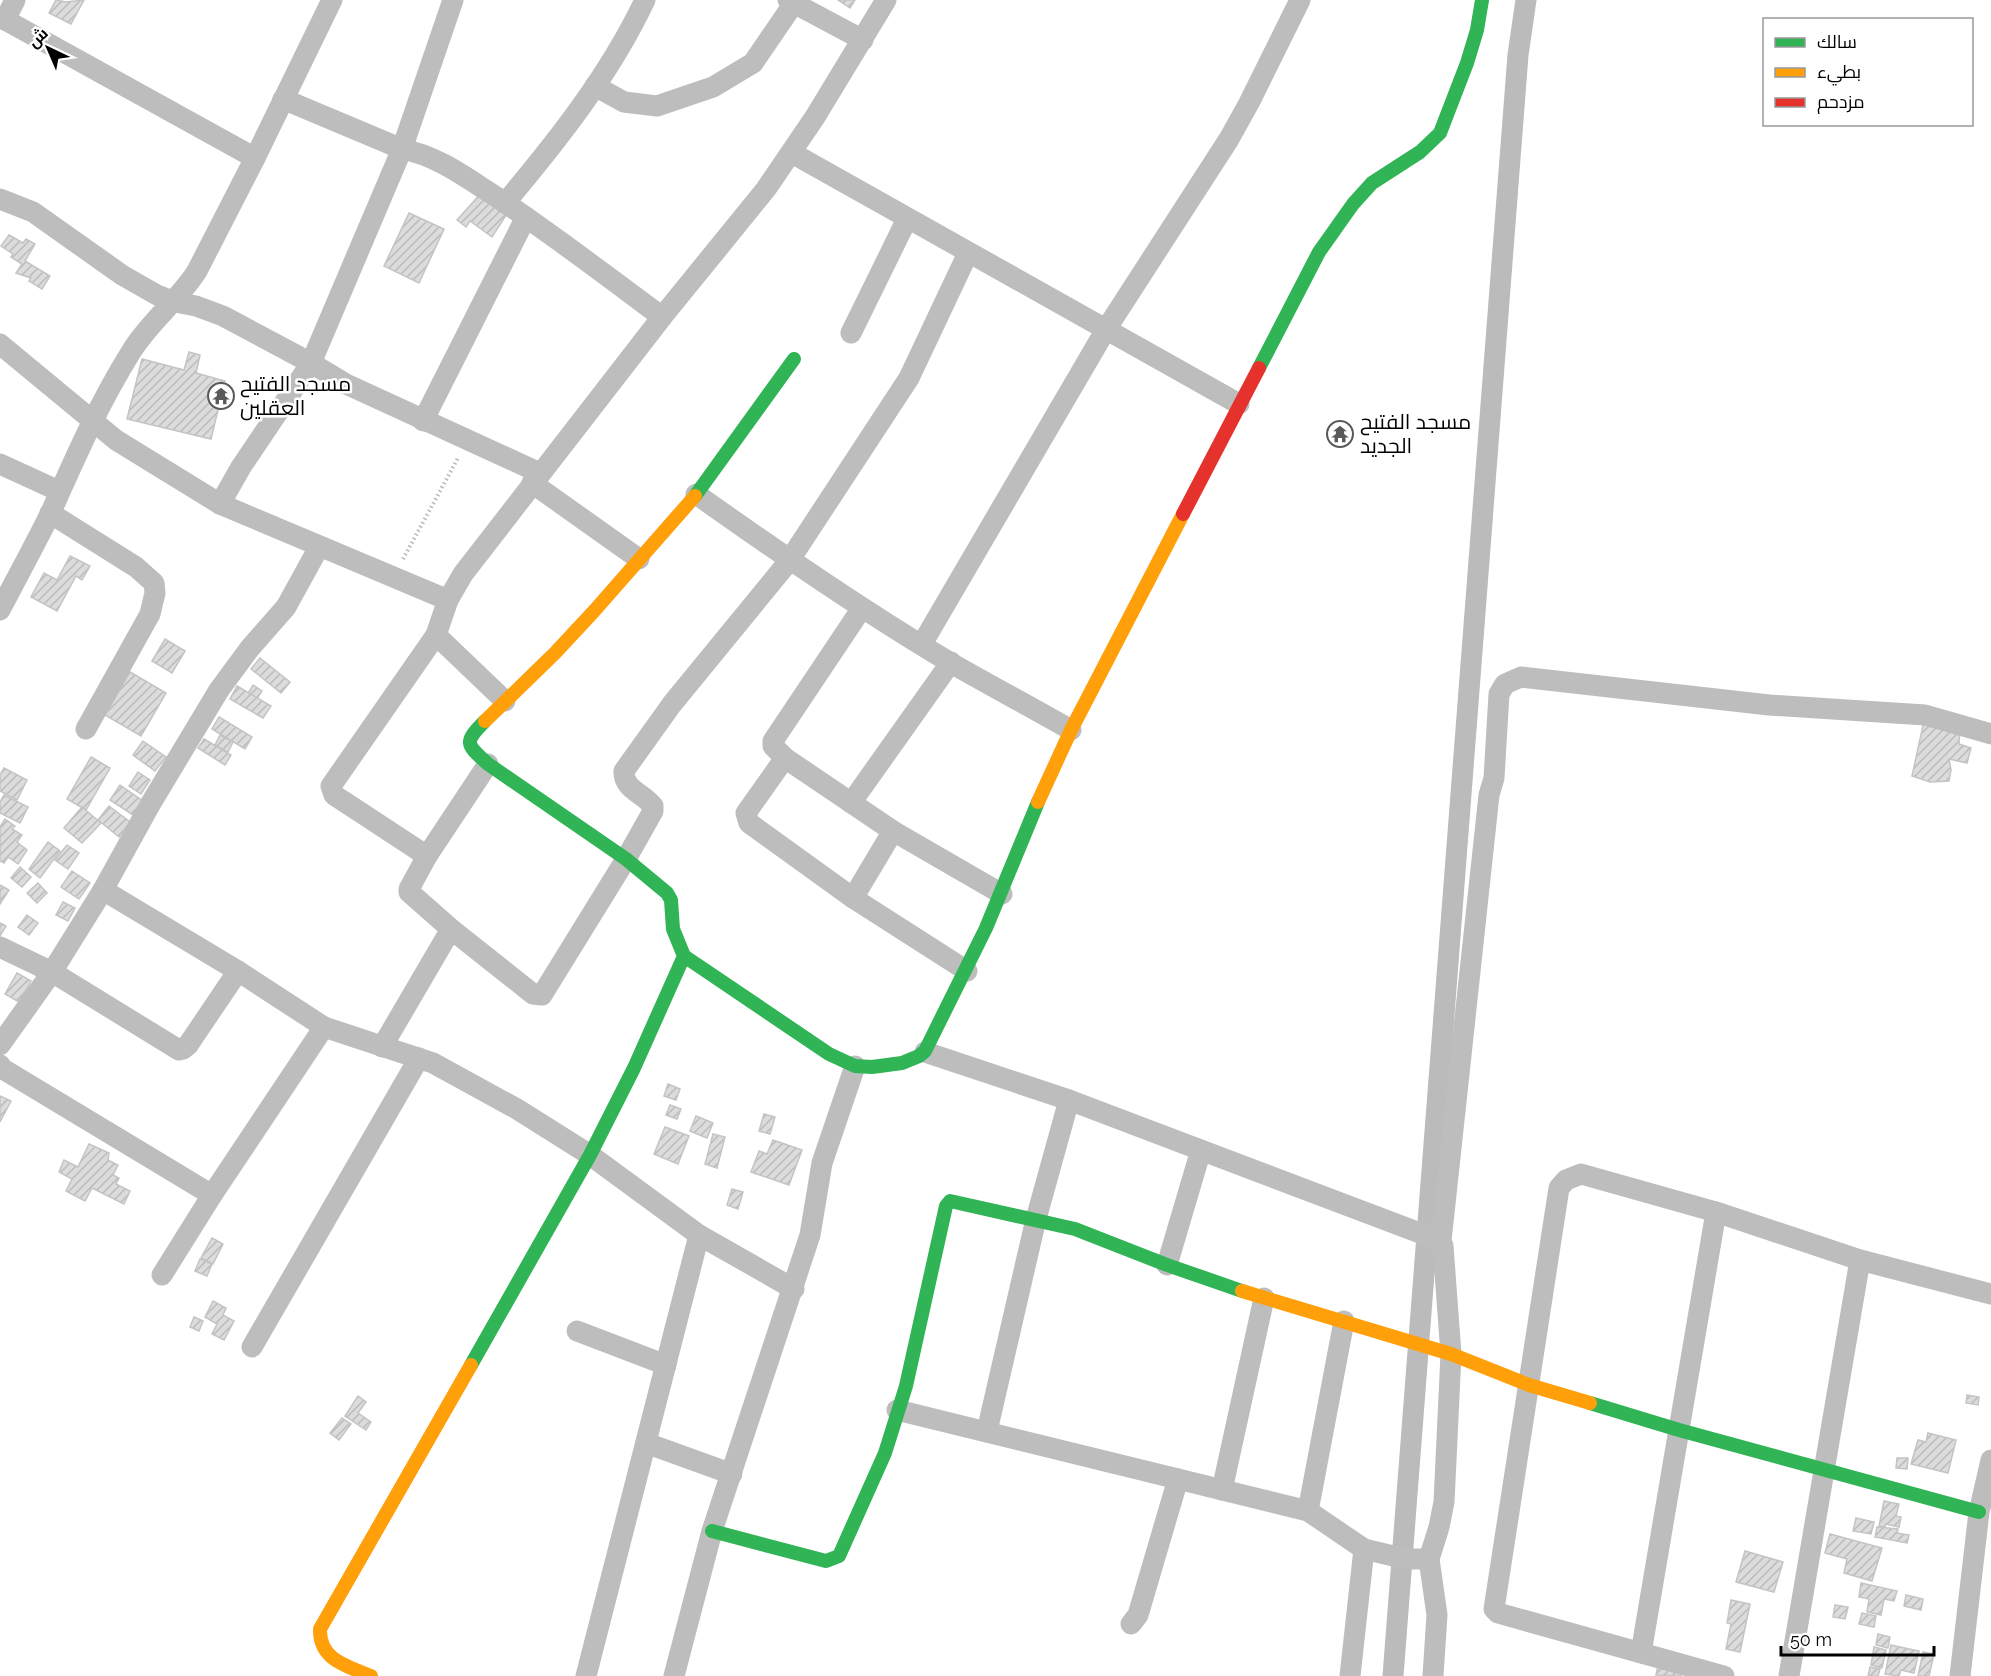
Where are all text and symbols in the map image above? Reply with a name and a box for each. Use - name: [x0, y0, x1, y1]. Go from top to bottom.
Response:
- north arrow: [18, 18, 78, 78]
- legend: [1763, 18, 1973, 126]
- text: ش: [24, 24, 52, 52]
- text: سالك: [1817, 31, 1857, 52]
- text: بطيء: [1817, 61, 1861, 86]
- text: مزدحم: [1817, 91, 1865, 114]
- place label: مسجد الفتيح العقلين: [240, 371, 351, 421]
- temple icon: مسجد الفتيح العقلين: [206, 381, 236, 411]
- place label: مسجد الفتيح الجديد: [1360, 409, 1471, 458]
- temple icon: مسجد الفتيح الجديد: [1325, 419, 1355, 449]
- scale bar: [1781, 1619, 1934, 1657]
- text: 50 m: [1790, 1629, 1832, 1650]

